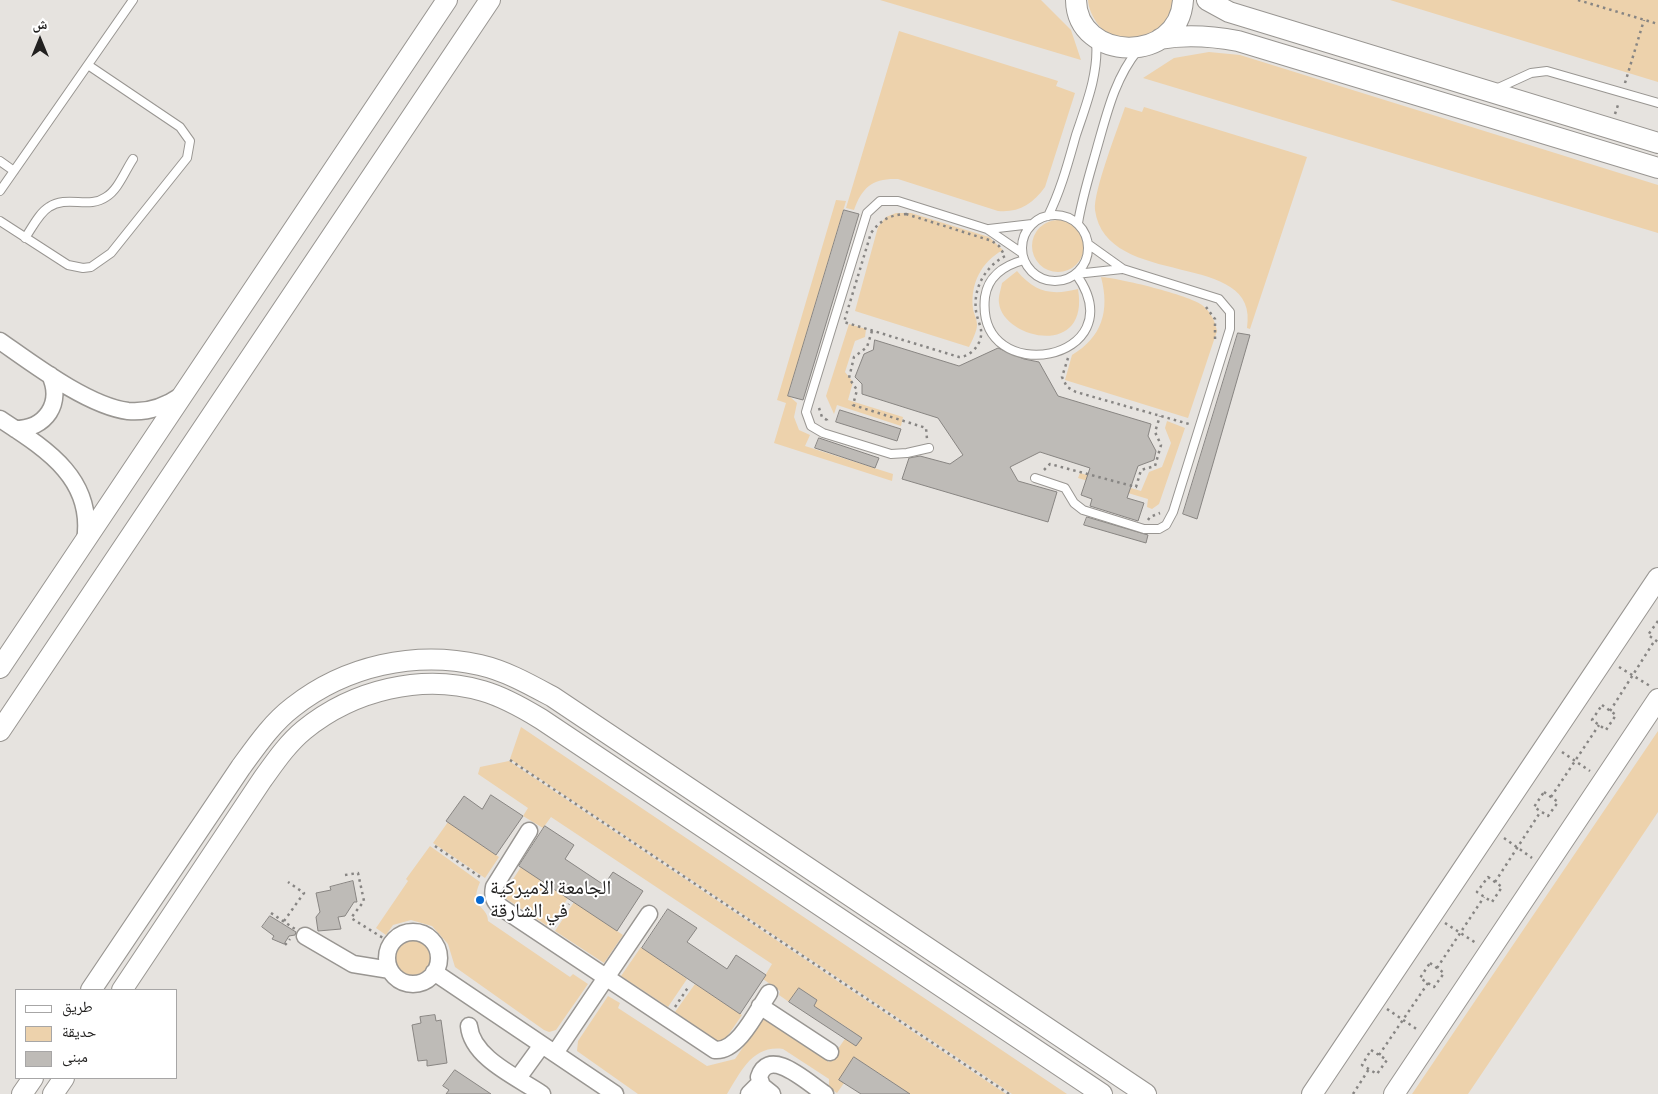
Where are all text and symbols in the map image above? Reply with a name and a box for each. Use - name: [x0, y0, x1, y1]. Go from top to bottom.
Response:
- north arrow: [15, 15, 65, 65]
- text: ش: [33, 18, 47, 32]
- place label: الجامعة الاميركية في الشارقة: [490, 876, 611, 923]
- marker: الجامعة الاميركية في الشارقة: [474, 894, 486, 906]
- legend: [15, 989, 178, 1079]
- text: طريق: [62, 1000, 93, 1015]
- text: حديقة: [62, 1025, 96, 1040]
- text: مبنى: [62, 1050, 88, 1065]

